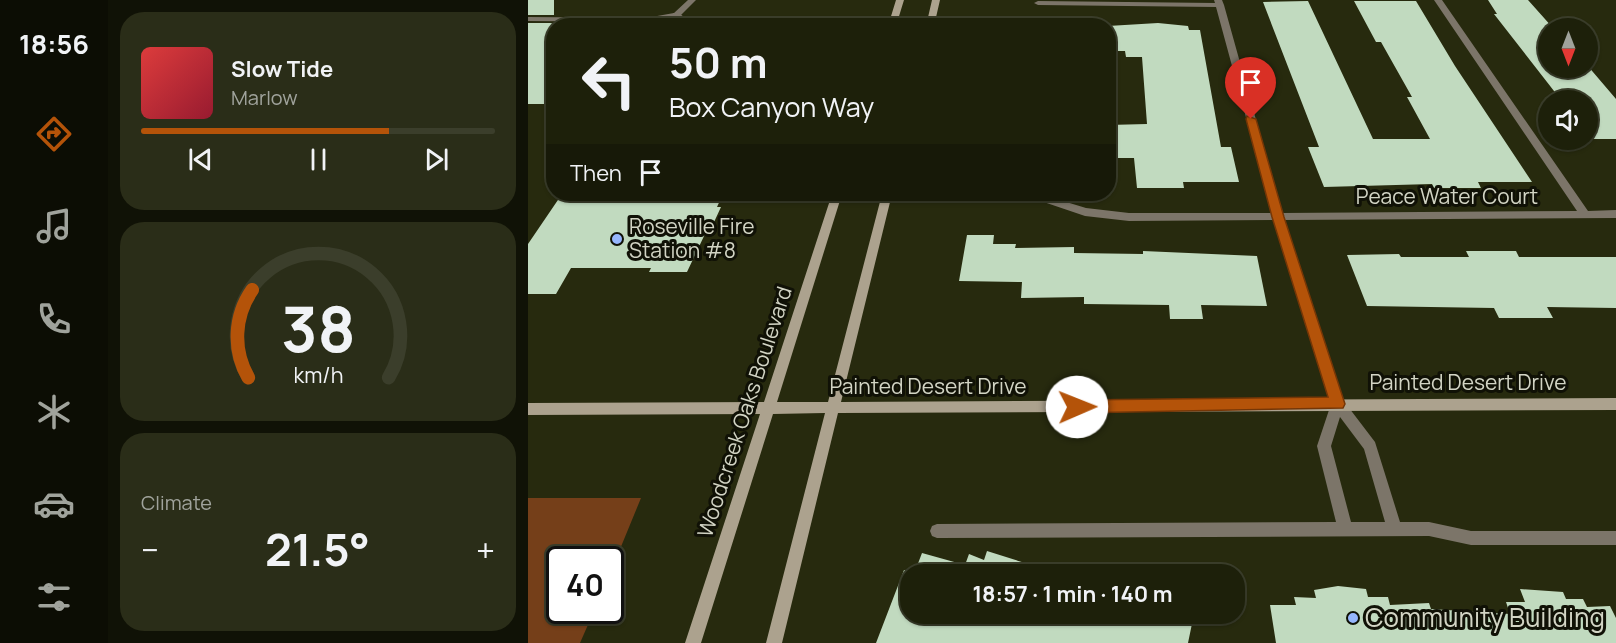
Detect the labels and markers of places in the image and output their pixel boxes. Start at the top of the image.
pin [1225,57,1276,119]
place label: Roseville Fire Station #8 [629,212,754,264]
marker: Roseville Fire Station #8 [610,232,624,246]
place label: Community Building [1365,599,1605,635]
marker: Community Building [1346,611,1360,625]

